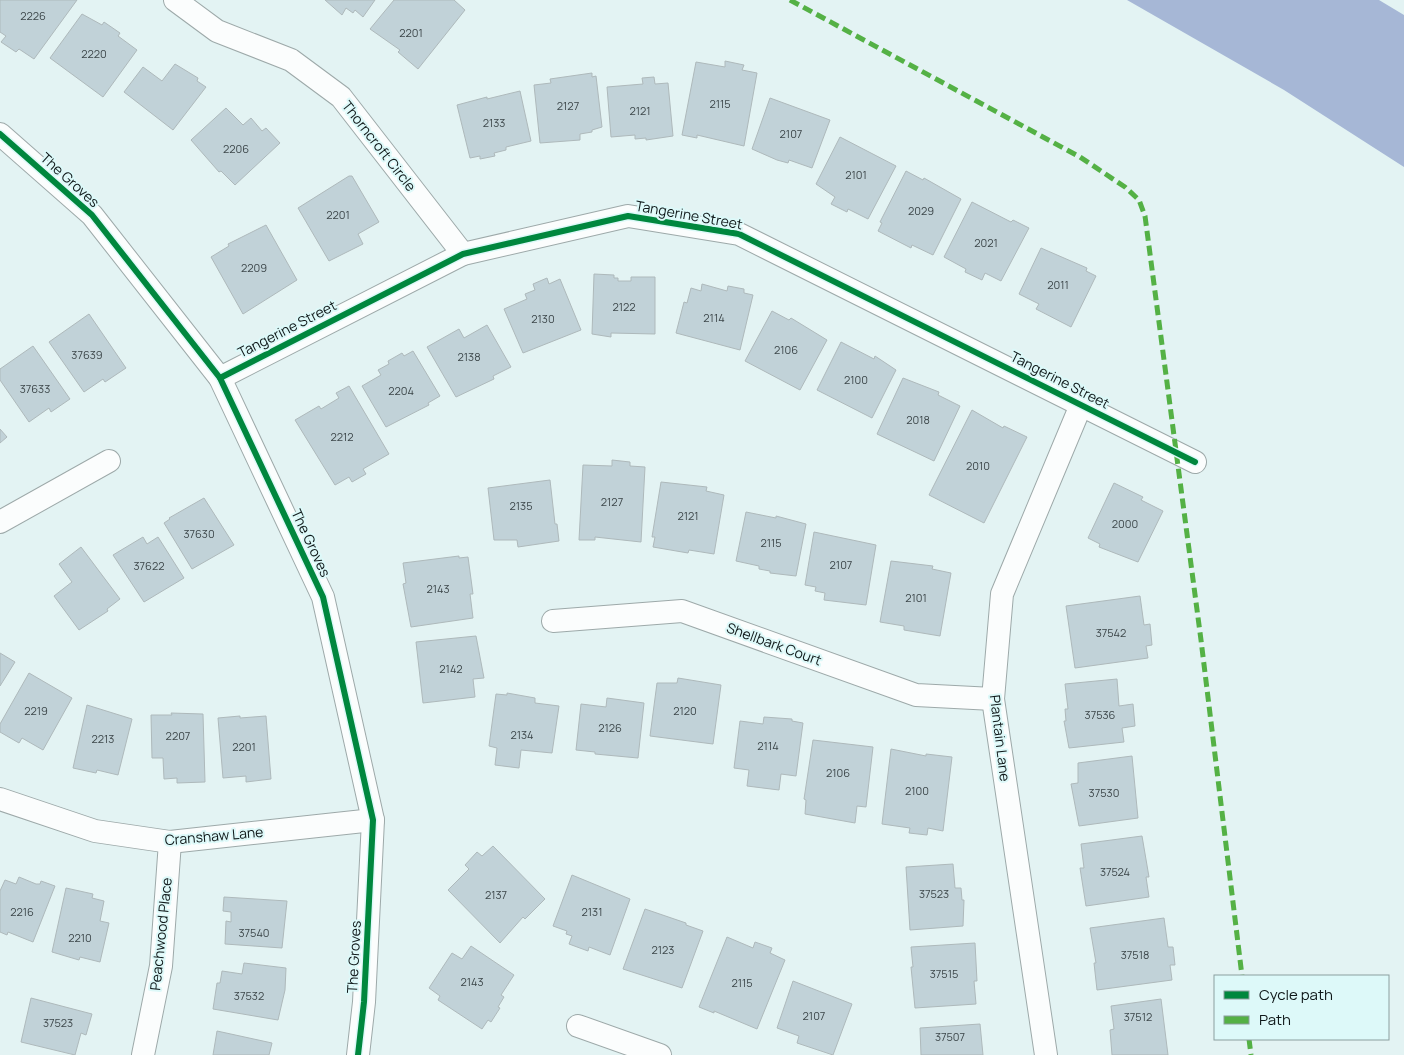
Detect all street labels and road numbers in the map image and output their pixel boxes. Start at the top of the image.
street label: Thorncroft Circle [338,97,421,195]
street label: The Groves [37,148,104,211]
street label: Tangerine Street [634,196,745,233]
street label: Tangerine Street [234,295,340,362]
street label: Tangerine Street [1008,346,1113,413]
street label: The Groves [287,506,335,580]
street label: Shellbark Court [724,618,825,670]
street label: Plantain Lane [986,694,1015,782]
street label: Cranshaw Lane [164,822,264,849]
street label: Peachwood Place [145,876,176,991]
street label: The Groves [342,920,365,994]

